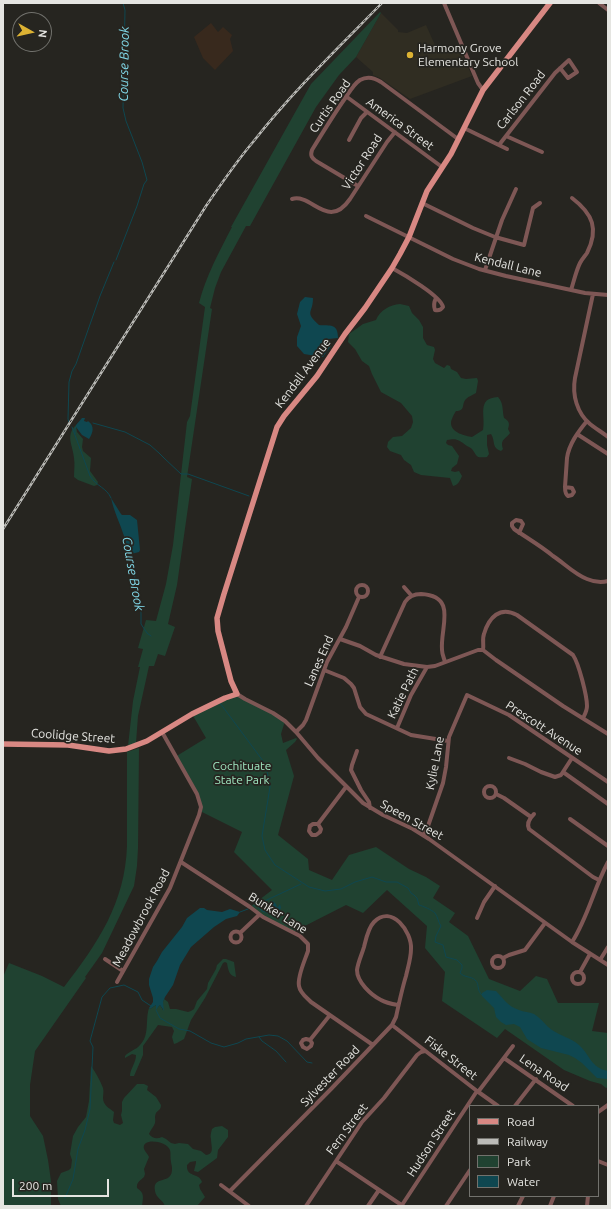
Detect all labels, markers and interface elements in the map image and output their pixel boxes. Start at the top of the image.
north arrow [12,12,52,52]
water label: Course Brook [116,26,132,102]
text: N [36,29,49,38]
place label: Harmony Grove Elementary School [418,41,518,69]
marker: Harmony Grove Elementary School [405,50,415,60]
street label: Carlson Road [494,68,548,132]
street label: Curtis Road [306,77,354,135]
street label: America Street [363,95,437,153]
street label: Victor Road [339,132,385,192]
street label: Kendall Lane [473,250,543,280]
street label: Kendall Avenue [272,335,334,411]
water label: Course Brook [119,535,147,613]
street label: Lanes End [301,633,337,689]
street label: Katie Path [384,665,422,721]
street label: Prescott Avenue [503,698,585,758]
street label: Coolidge Street [30,726,116,746]
street label: Kylie Lane [423,735,447,791]
park label: Cochituate State Park [213,759,271,787]
street label: Speen Street [378,797,446,843]
street label: Meadowbrook Road [109,867,173,969]
street label: Bunker Lane [246,889,310,937]
street label: Fiske Street [422,1033,480,1083]
street label: Sylvester Road [297,1043,363,1109]
street label: Lena Road [517,1051,571,1095]
street label: Fern Street [323,1100,371,1158]
legend [469,1105,599,1197]
street label: Hudson Street [404,1107,458,1179]
text: Road [507,1115,535,1128]
text: Railway [507,1135,548,1148]
text: Park [507,1155,531,1168]
scale bar [14,1171,111,1197]
text: Water [507,1175,540,1188]
text: 200 m [19,1179,52,1192]

